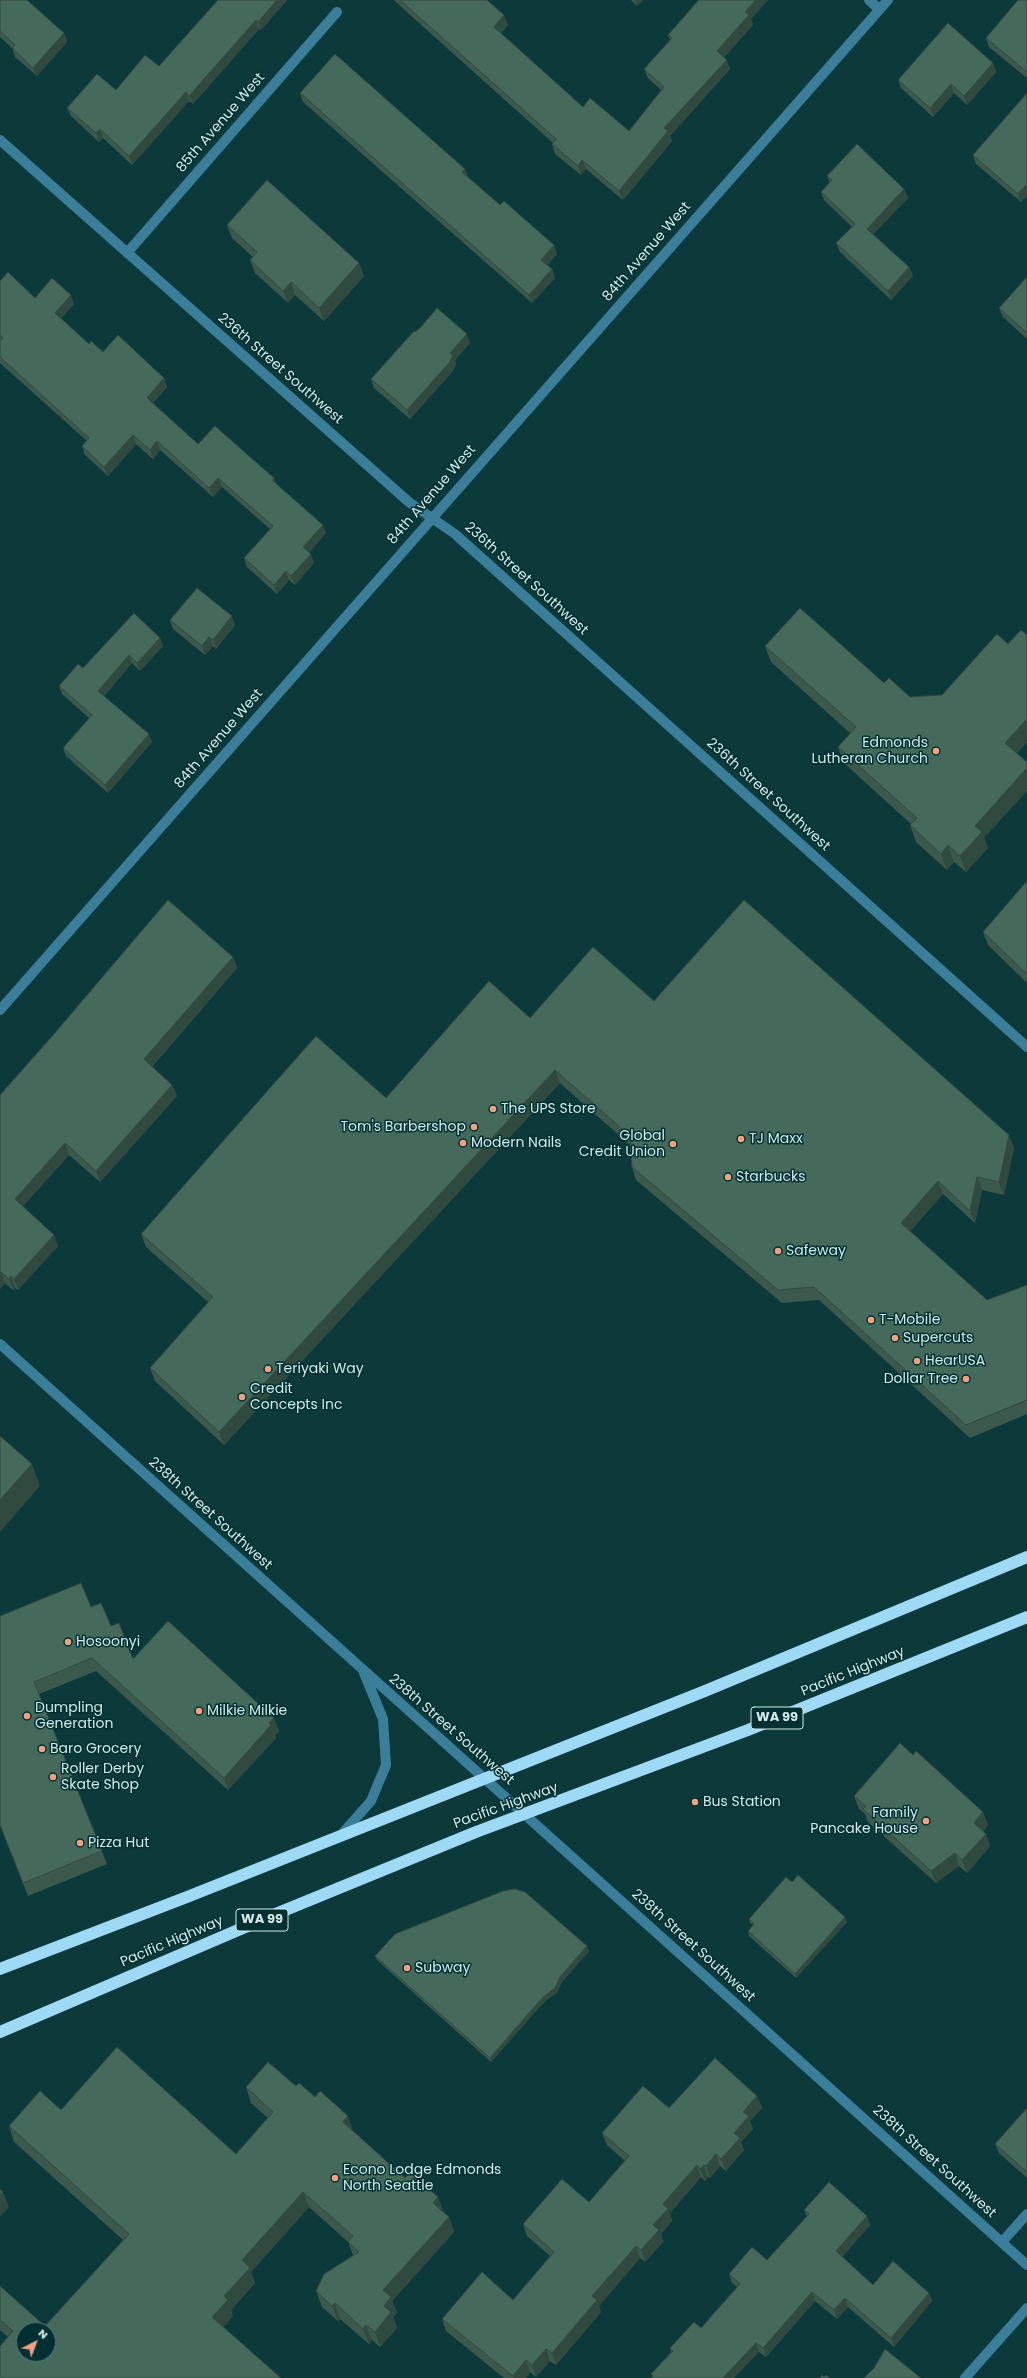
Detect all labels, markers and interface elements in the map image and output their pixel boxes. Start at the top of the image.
street label: 85th Avenue West [173,70,269,176]
street label: 84th Avenue West [599,199,695,305]
street label: 236th Street Southwest [214,310,346,428]
street label: 84th Avenue West [384,442,480,548]
street label: 236th Street Southwest [461,519,591,639]
street label: 84th Avenue West [171,686,267,792]
street label: 236th Street Southwest [703,735,833,855]
place label: Edmonds Lutheran Church [811,735,928,768]
marker: Edmonds Lutheran Church [931,746,941,756]
place label: The UPS Store [501,1101,596,1117]
marker: The UPS Store [488,1104,498,1114]
place label: Tom's Barbershop [340,1119,466,1135]
marker: Tom's Barbershop [469,1122,479,1132]
place label: Global Credit Union [579,1128,665,1160]
place label: TJ Maxx [749,1131,803,1147]
marker: TJ Maxx [736,1134,746,1144]
place label: Modern Nails [471,1135,562,1151]
marker: Modern Nails [458,1138,468,1148]
marker: Global Credit Union [668,1139,678,1149]
place label: Starbucks [736,1169,805,1185]
marker: Starbucks [723,1172,733,1182]
place label: Safeway [786,1243,846,1259]
marker: Safeway [773,1246,783,1256]
place label: T-Mobile [879,1312,940,1328]
marker: T-Mobile [866,1315,876,1325]
place label: Supercuts [903,1330,973,1346]
marker: Supercuts [890,1333,900,1343]
place label: HearUSA [925,1353,985,1369]
marker: HearUSA [912,1356,922,1366]
place label: Teriyaki Way [276,1361,364,1377]
marker: Teriyaki Way [263,1364,273,1374]
place label: Dollar Tree [884,1371,958,1387]
marker: Dollar Tree [961,1374,971,1384]
place label: Credit Concepts Inc [250,1381,342,1414]
marker: Credit Concepts Inc [237,1392,247,1402]
street label: 238th Street Southwest [145,1454,275,1574]
place label: Hosoonyi [76,1634,140,1650]
marker: Hosoonyi [63,1637,73,1647]
street label: Pacific Highway [799,1644,907,1700]
street label: 238th Street Southwest [385,1671,517,1789]
place label: Dumpling Generation [35,1700,113,1732]
place label: Milkie Milkie [207,1703,287,1719]
marker: Milkie Milkie [194,1706,204,1716]
road number: WA 99 [751,1707,803,1729]
marker: Dumpling Generation [22,1711,32,1721]
place label: Baro Grocery [50,1741,141,1757]
marker: Baro Grocery [37,1744,47,1754]
place label: Roller Derby Skate Shop [61,1761,144,1794]
marker: Roller Derby Skate Shop [48,1772,58,1782]
street label: Pacific Highway [451,1779,561,1833]
place label: Bus Station [703,1794,781,1810]
marker: Bus Station [690,1797,700,1807]
place label: Family Pancake House [810,1805,918,1838]
marker: Family Pancake House [921,1816,931,1826]
place label: Pizza Hut [88,1835,149,1851]
marker: Pizza Hut [75,1838,85,1848]
street label: 238th Street Southwest [628,1886,758,2006]
road number: WA 99 [236,1909,288,1931]
street label: Pacific Highway [118,1913,226,1971]
place label: Subway [415,1960,470,1976]
marker: Subway [402,1963,412,1973]
street label: 238th Street Southwest [869,2102,999,2222]
place label: Econo Lodge Edmonds North Seattle [343,2162,501,2194]
marker: Econo Lodge Edmonds North Seattle [330,2173,340,2183]
north arrow [16,2322,56,2362]
text: N [35,2325,52,2343]

